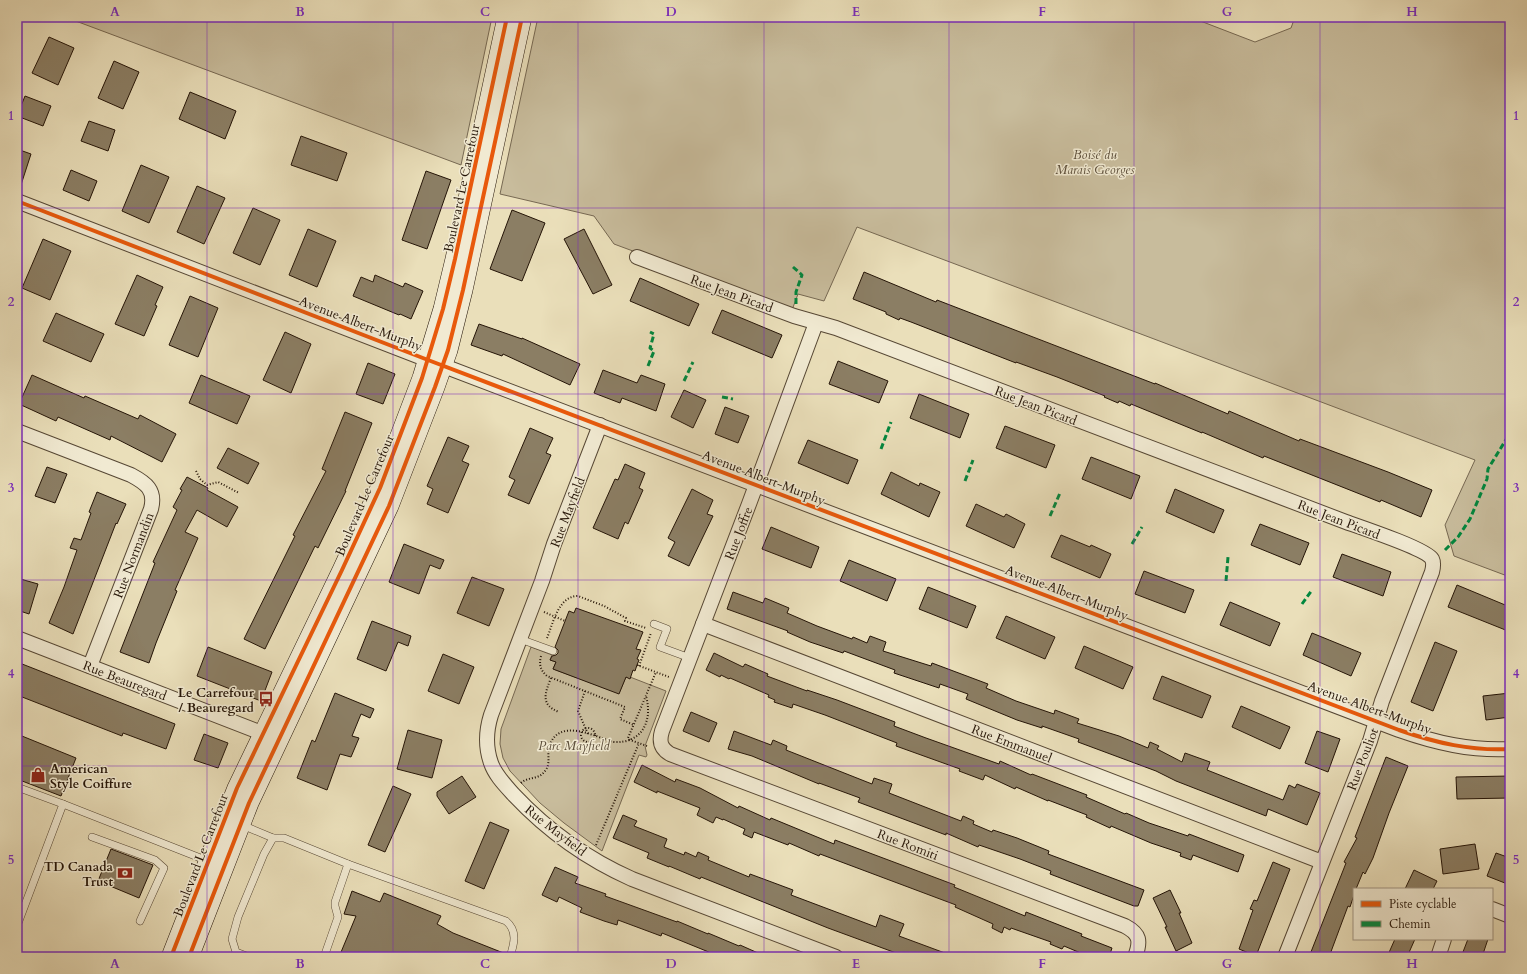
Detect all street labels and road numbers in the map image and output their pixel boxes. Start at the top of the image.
street label: Boulevard Le Carrefour [440,122,484,254]
street label: Rue Jean Picard [688,271,776,317]
street label: Avenue Albert-Murphy [296,292,425,356]
street label: Rue Jean Picard [992,382,1079,430]
street label: Boulevard Le Carrefour [331,432,399,559]
street label: Avenue Albert-Murphy [699,446,828,510]
street label: Rue Mayfield [546,475,590,550]
street label: Rue Jean Picard [1295,496,1382,544]
street label: Rue Joffre [721,504,757,562]
street label: Rue Normandin [109,509,159,601]
street label: Avenue Albert-Murphy [1002,561,1131,625]
street label: Rue Beauregard [80,657,169,705]
street label: Avenue Albert-Murphy [1305,677,1434,739]
street label: Rue Emmanuel [969,720,1055,768]
street label: Rue Pouliot [1343,726,1383,793]
street label: Boulevard Le Carrefour [169,791,233,920]
street label: Rue Mayfield [521,801,590,861]
street label: Rue Romiti [875,825,941,865]

